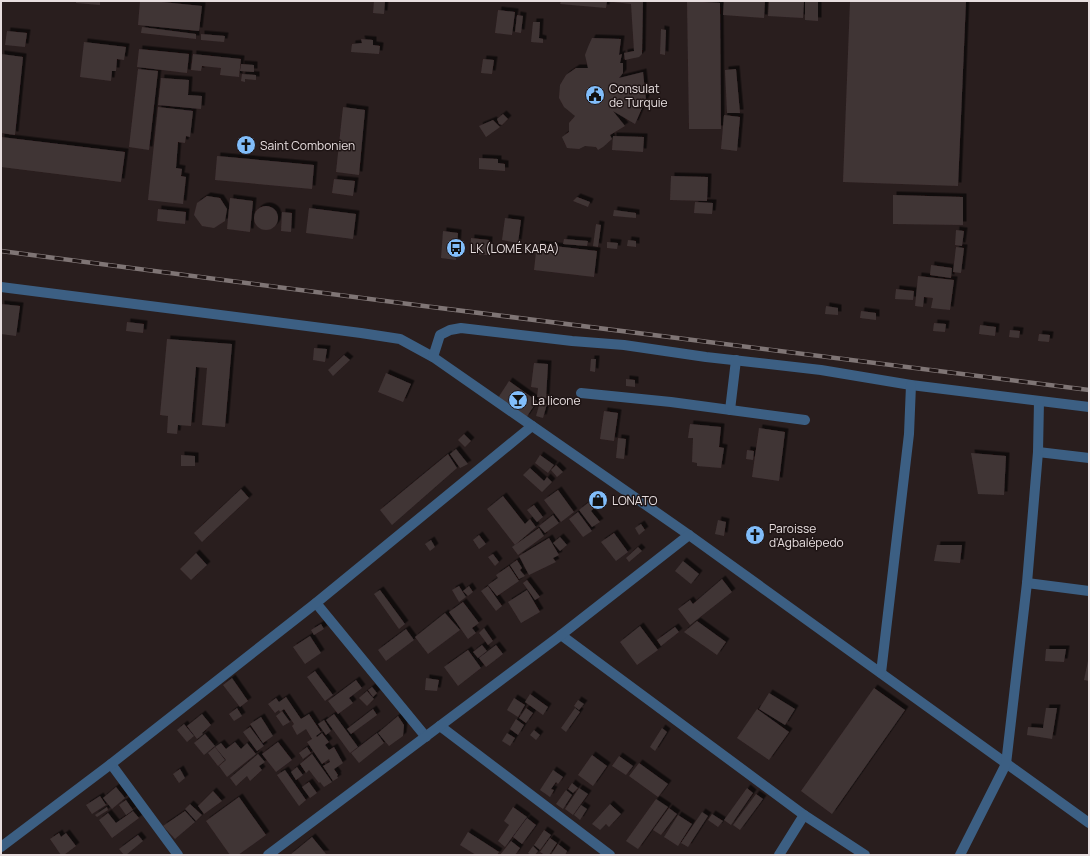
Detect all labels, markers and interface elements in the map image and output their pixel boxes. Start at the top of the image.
place label: Consulat de Turquie [609,80,668,111]
public building icon: Consulat de Turquie [584,84,606,106]
church icon: Saint Combonien [235,134,257,156]
place label: Saint Combonien [260,137,355,154]
bus stop icon: LK (LOMÉ KARA) [445,237,467,259]
place label: LK (LOMÉ KARA) [470,240,559,257]
bar icon: La licone [507,389,529,411]
place label: La licone [532,392,580,409]
shop icon: LONATO [587,489,609,511]
place label: LONATO [612,492,658,509]
place label: Paroisse d'Agbalépedo [769,520,844,551]
church icon: Paroisse d'Agbalépedo [744,524,766,546]

